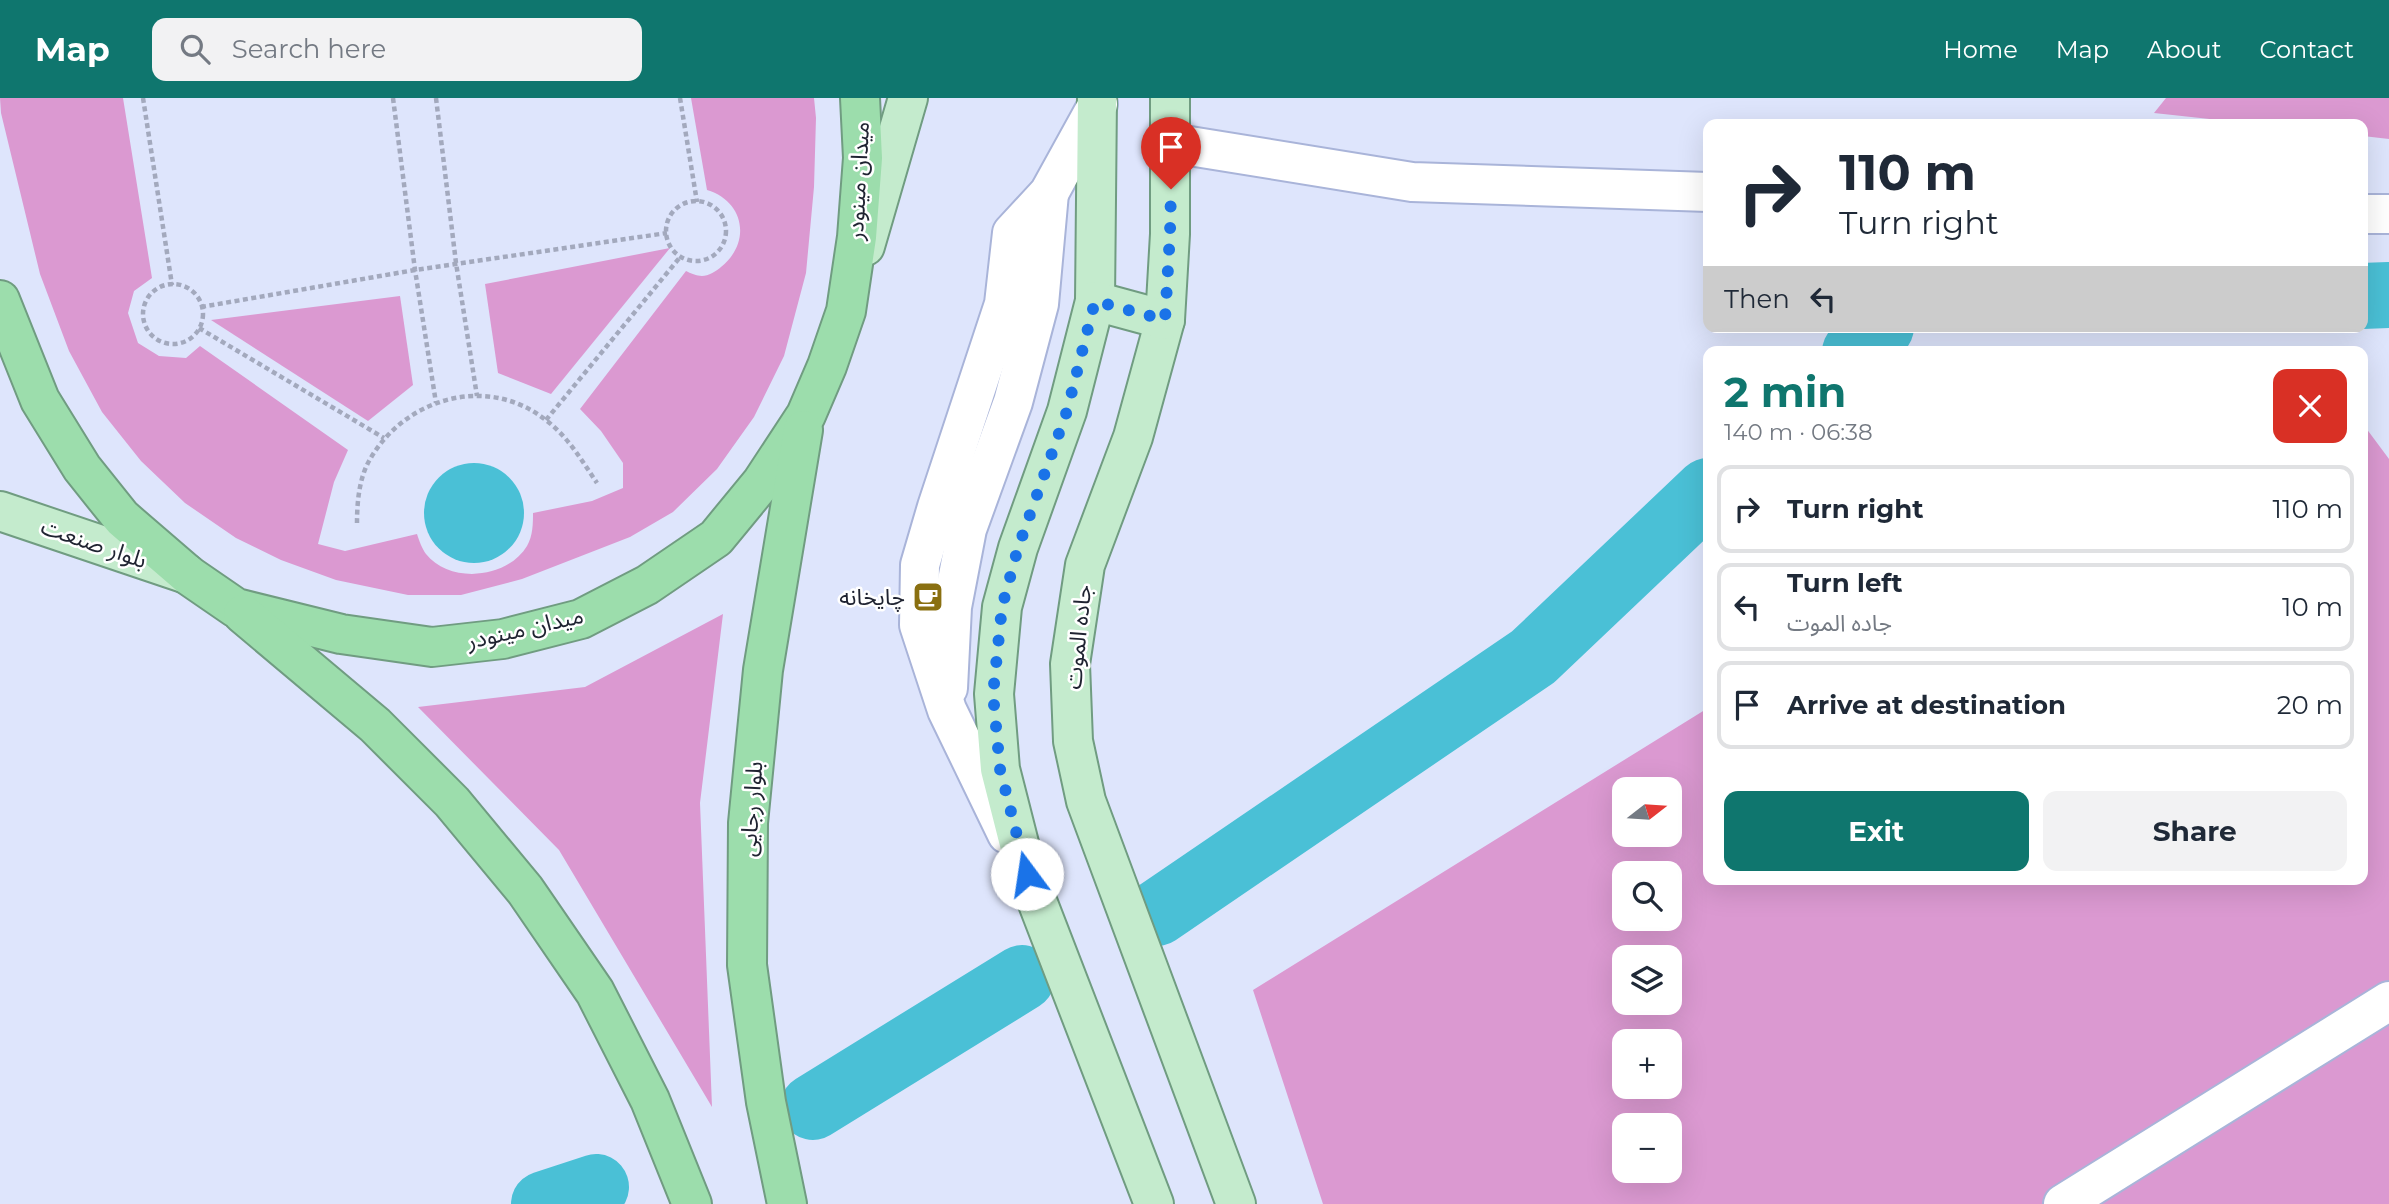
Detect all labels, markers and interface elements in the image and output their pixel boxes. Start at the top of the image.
search box [152,18,642,81]
text: Map [35,29,110,69]
icon: search [176,30,214,68]
text: Search here [232,33,386,65]
text: Home [1943,35,2018,64]
text: Map [2056,35,2109,64]
text: About [2147,35,2221,64]
text: Contact [2259,35,2354,64]
pin [1141,117,1201,189]
street label: میدان مینودر [841,121,875,242]
icon: arrive [1152,128,1190,166]
text: 110 m [1839,143,1976,202]
icon: right [1724,147,1815,238]
text: Turn right [1839,203,1999,242]
icon: left [1804,280,1842,318]
text: Then [1724,283,1790,315]
text: 2 min [1724,366,1846,418]
button: close [2273,369,2347,443]
text: 140 m · 06:38 [1724,418,1873,446]
icon: right [1728,490,1766,528]
text: Turn right [1787,493,1923,525]
text: 110 m [2273,493,2343,525]
street label: بلوار صنعت [38,512,150,574]
text: Turn left [1787,567,1903,599]
cafe icon: چایخانه [911,580,945,614]
place label: چایخانه [839,583,905,612]
street label: جاده الموت [1059,583,1097,691]
icon: left [1728,588,1766,626]
text: 10 m [2282,591,2343,623]
street label: میدان مینودر [463,601,586,655]
text: جاده الموت [1787,609,1892,637]
icon: arrive [1728,686,1766,724]
text: Arrive at destination [1787,689,2066,721]
text: 20 m [2277,689,2343,721]
street label: بلوار رجایی [734,760,768,858]
north arrow [1612,777,1682,847]
map controls [1612,777,1682,1183]
button: Exit [1724,791,2029,871]
button: Share [2043,791,2347,871]
position arrow [990,837,1064,911]
button: search [1612,861,1682,931]
button: layers [1612,945,1682,1015]
button: + [1612,1029,1682,1099]
button: − [1612,1113,1682,1183]

